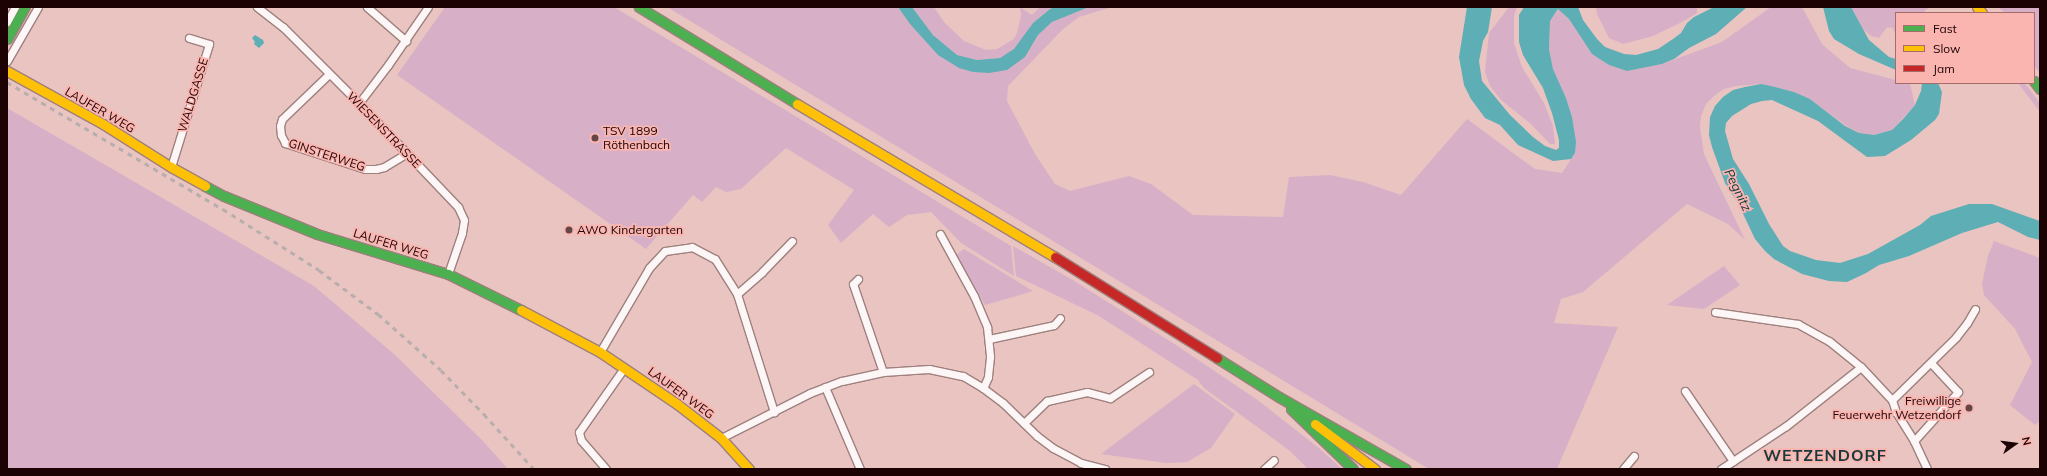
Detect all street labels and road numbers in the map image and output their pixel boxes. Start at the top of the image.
street label: WALDGASSE [175,56,211,134]
street label: LAUFER WEG [63,84,137,136]
street label: WIESENSTRASSE [344,89,424,171]
street label: GINSTERWEG [287,136,367,174]
street label: LAUFER WEG [352,226,430,262]
street label: LAUFER WEG [645,364,717,422]

